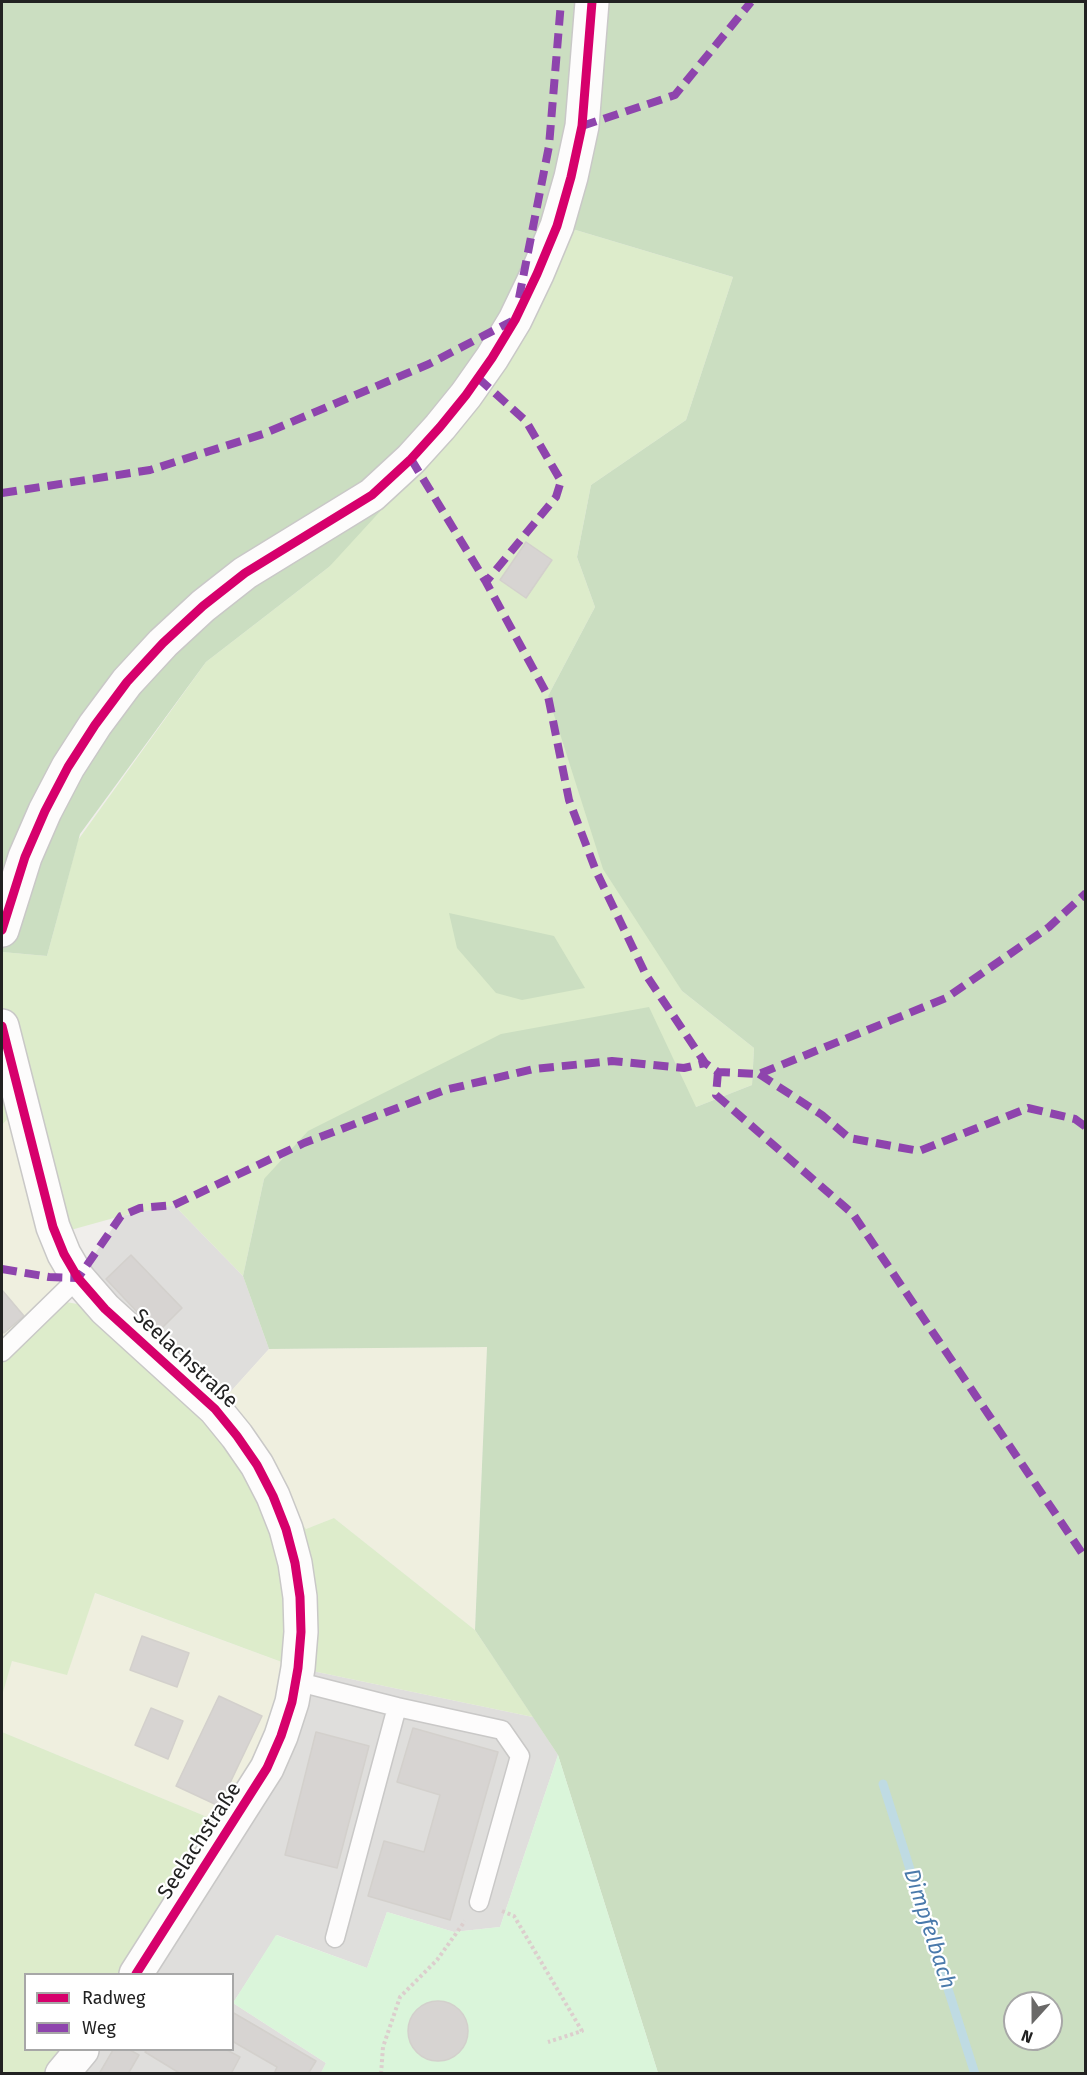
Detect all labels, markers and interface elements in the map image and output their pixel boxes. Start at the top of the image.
street label: Seelachstraße [127,1304,243,1414]
street label: Seelachstraße [153,1778,247,1904]
water label: Dimpfelbach [897,1866,961,1992]
legend [24,1973,234,2051]
text: Radweg [82,1987,145,2009]
north arrow [1003,1991,1063,2051]
text: Weg [82,2017,116,2039]
text: N [1019,2026,1035,2047]

